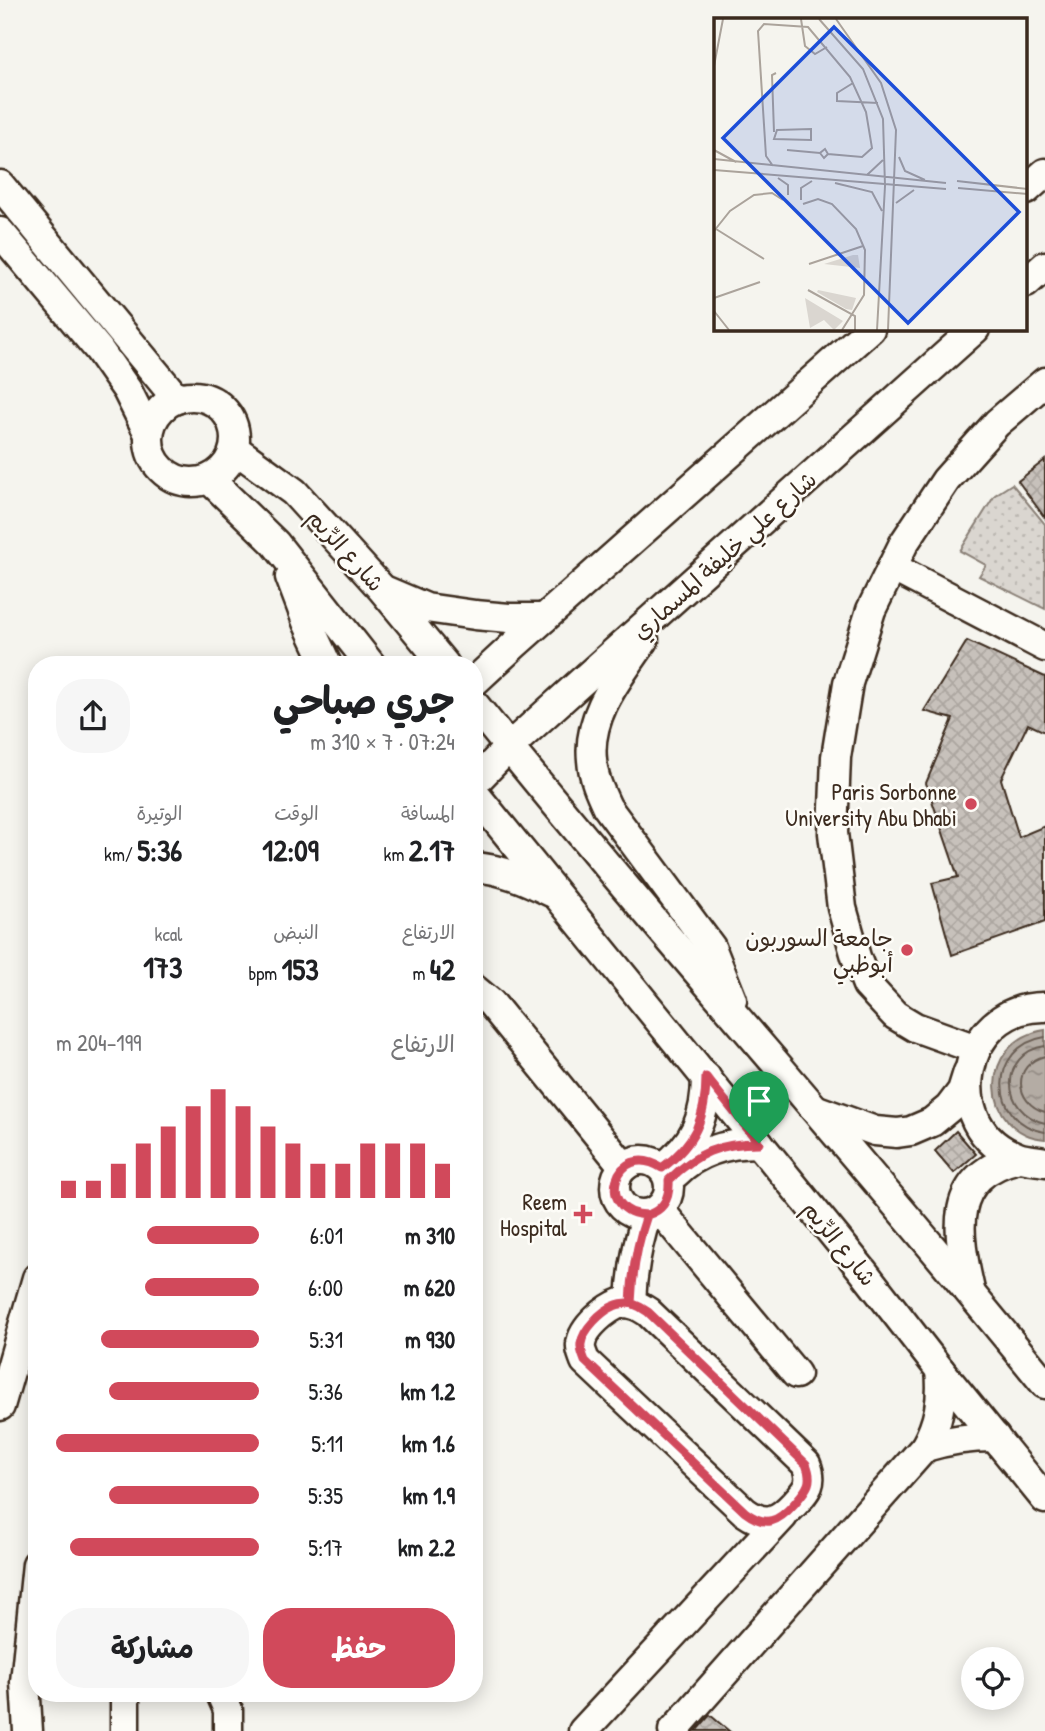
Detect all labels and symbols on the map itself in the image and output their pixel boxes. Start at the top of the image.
inset map [714,18,1028,331]
street label: شارع علي خليفة المسماري [625,464,827,651]
street label: شارع الرِّيم [298,502,391,600]
place label: Paris Sorbonne University Abu Dhabi [785,776,957,833]
marker: Paris Sorbonne University Abu Dhabi [963,796,979,812]
place label: جامعة السوربون أبوظبي [745,922,893,985]
marker: جامعة السوربون أبوظبي [899,942,915,958]
pin [729,1071,789,1143]
place label: Reem Hospital [500,1186,568,1243]
street label: شارع الرِّيم [794,1194,884,1294]
marker: Reem Hospital [573,1204,593,1224]

